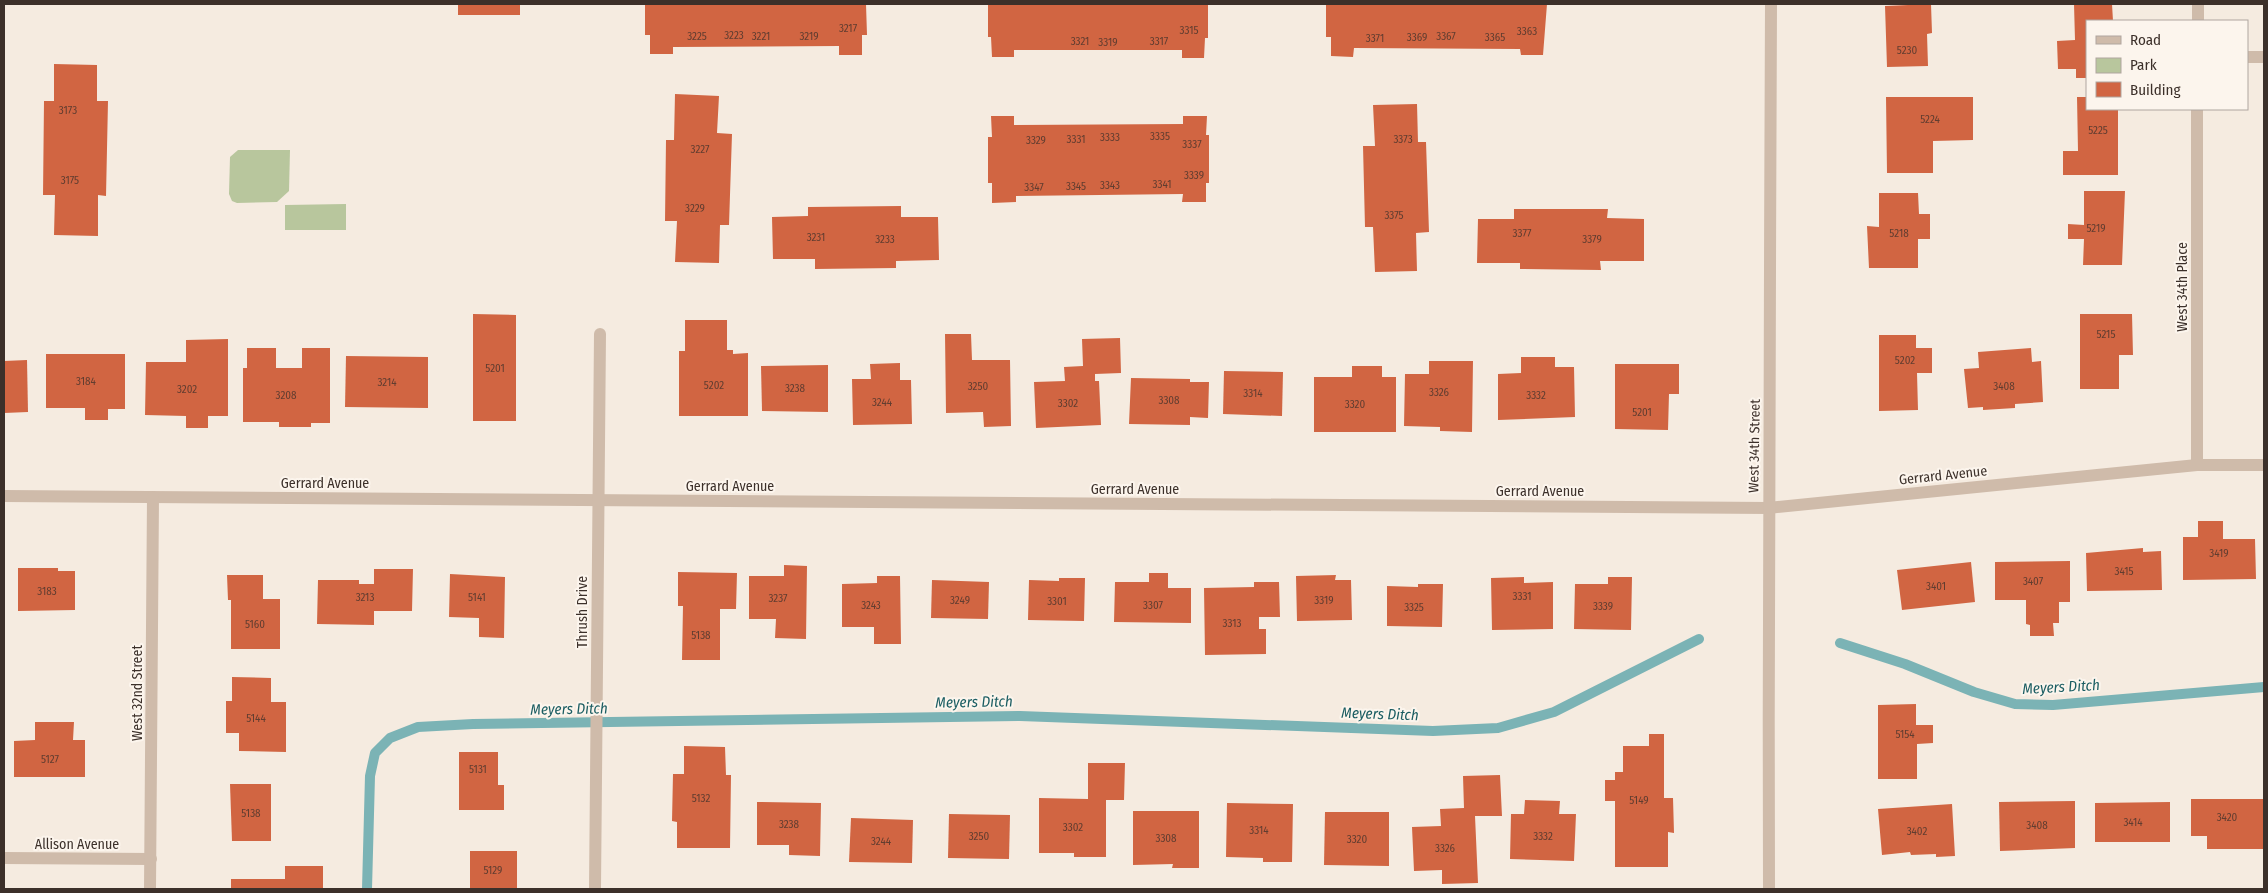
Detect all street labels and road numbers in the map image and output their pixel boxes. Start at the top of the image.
street label: West 34th Place [2174,242,2191,332]
street label: West 34th Street [1745,399,1764,493]
street label: Gerrard Avenue [1898,462,1988,489]
street label: Gerrard Avenue [281,475,369,492]
street label: Gerrard Avenue [686,478,774,495]
street label: Gerrard Avenue [1091,481,1179,498]
street label: Gerrard Avenue [1496,483,1584,500]
street label: Thrush Drive [574,576,591,648]
street label: West 32nd Street [129,645,146,741]
street label: Allison Avenue [35,836,119,853]

